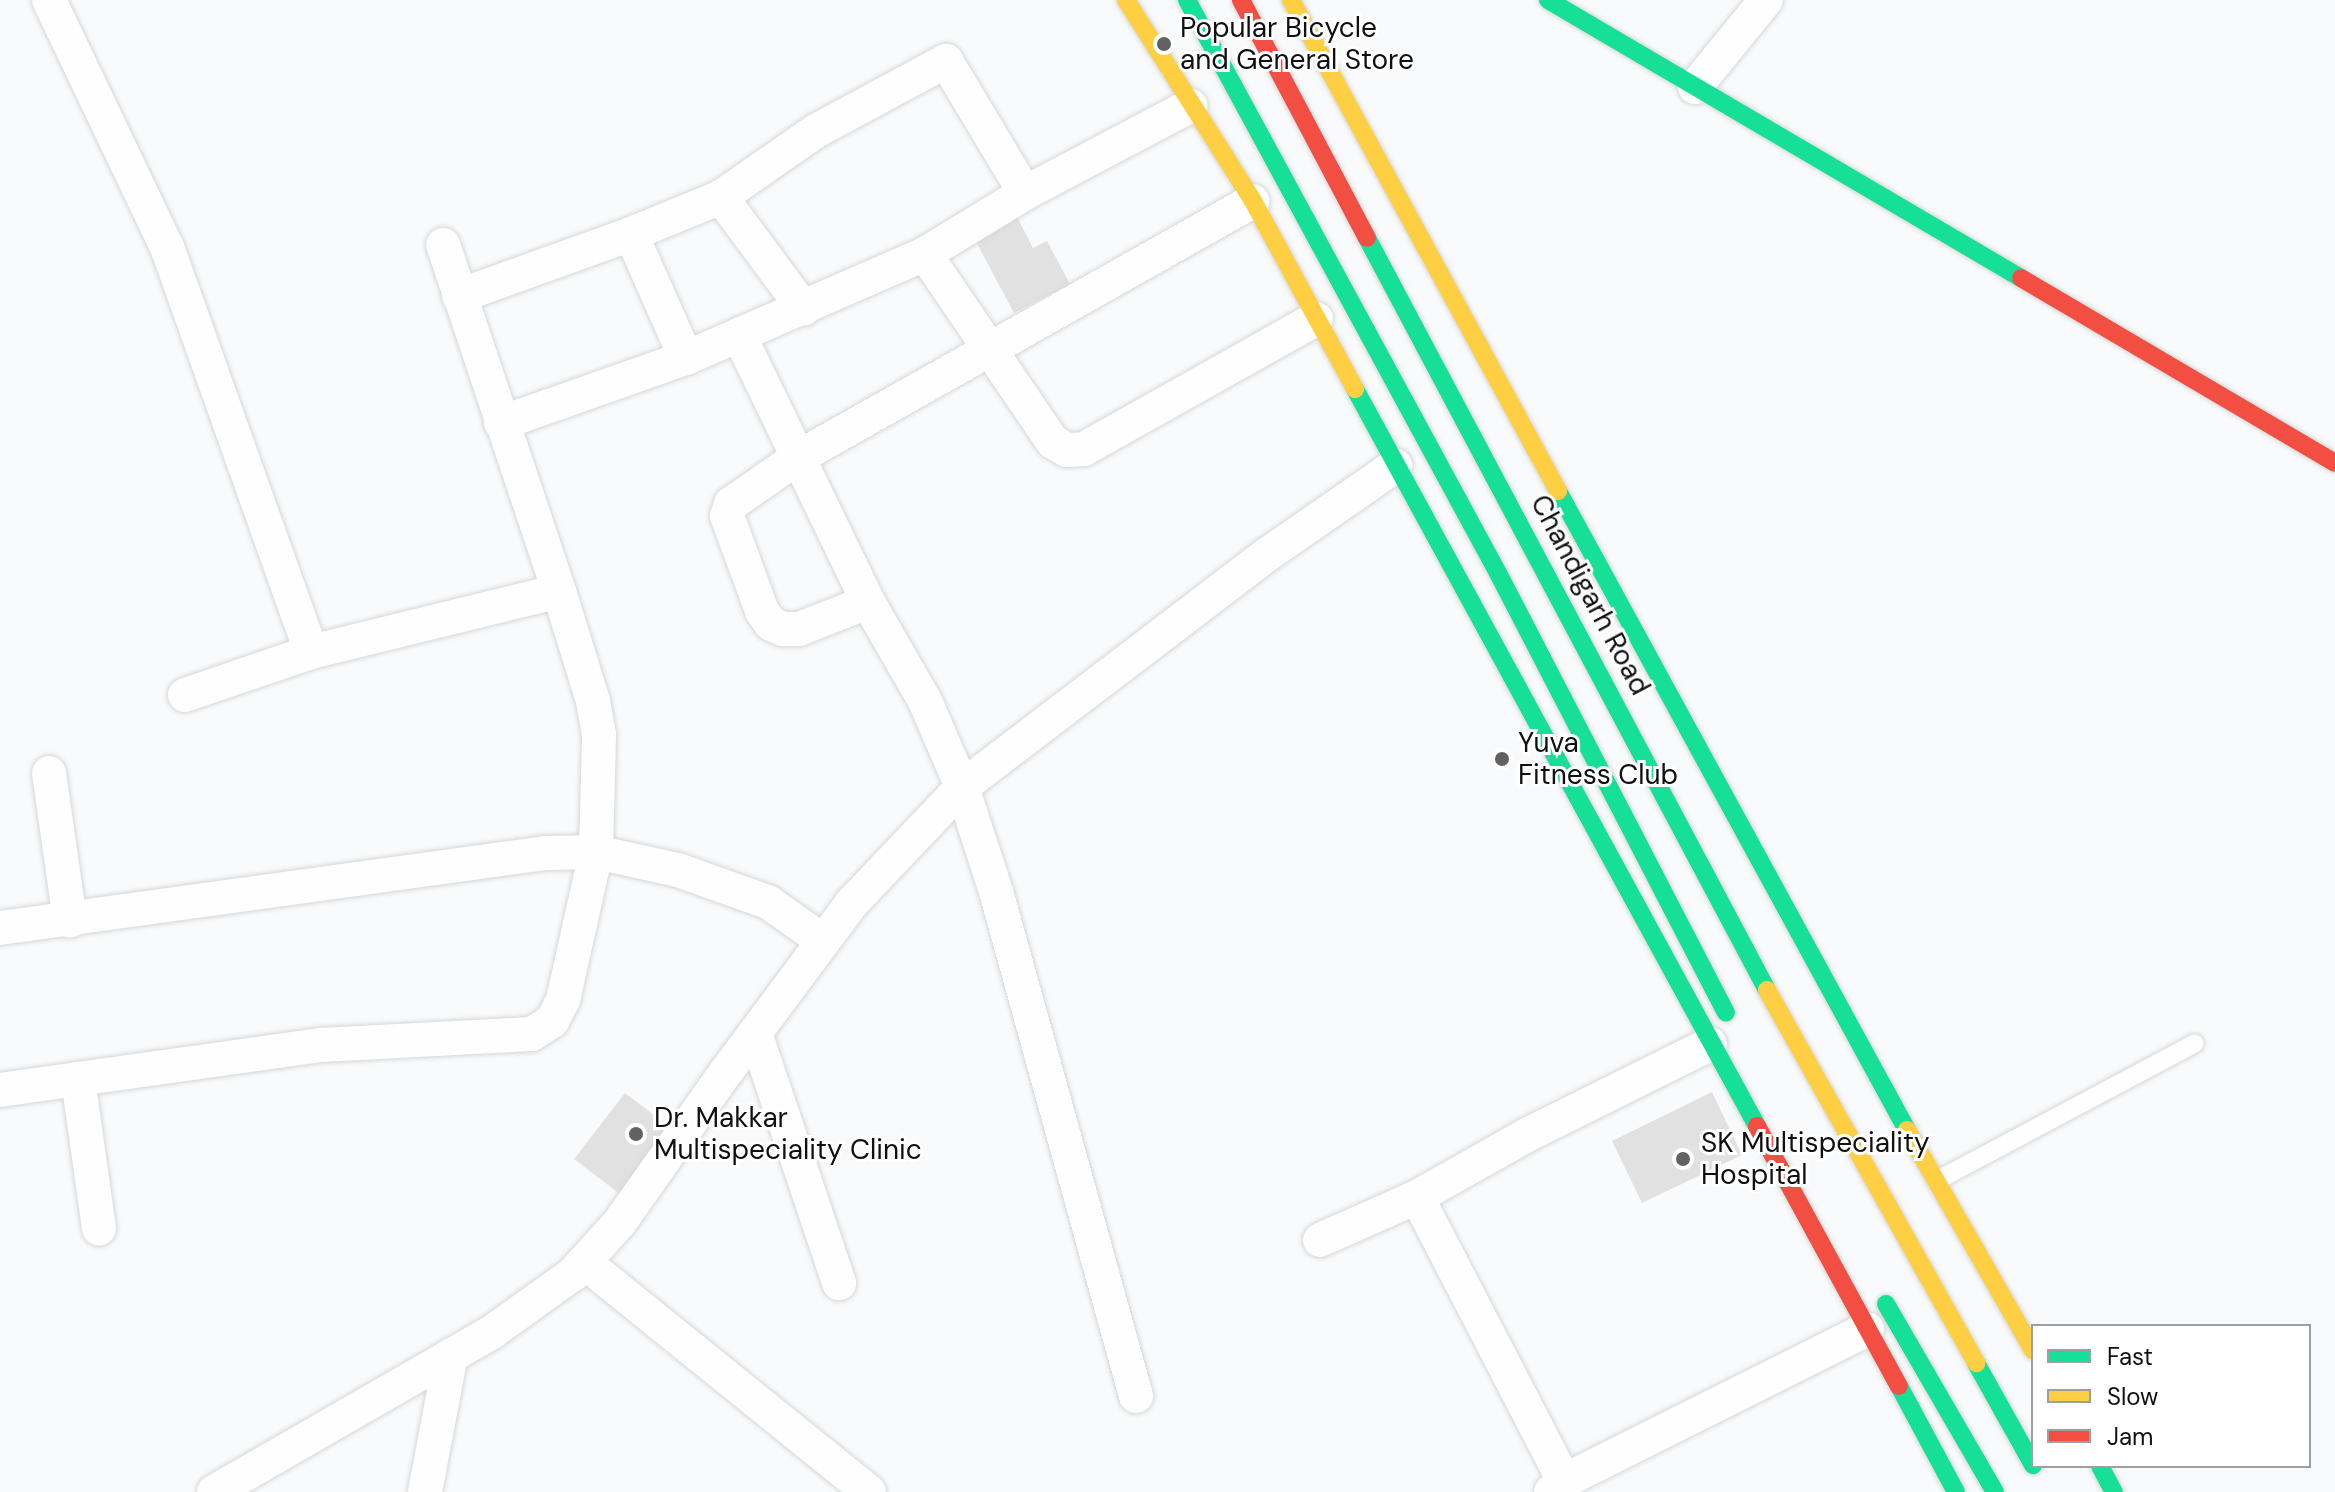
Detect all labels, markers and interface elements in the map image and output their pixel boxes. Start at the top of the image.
place label: Popular Bicycle and General Store [1180,11,1414,77]
marker: Popular Bicycle and General Store [1155,35,1173,53]
street label: Chandigarh Road [1523,489,1657,701]
place label: Yuva Fitness Club [1518,726,1678,792]
marker: Yuva Fitness Club [1493,750,1511,768]
place label: Dr. Makkar Multispeciality Clinic [654,1101,922,1167]
marker: Dr. Makkar Multispeciality Clinic [625,1123,647,1145]
place label: SK Multispeciality Hospital [1701,1126,1930,1192]
marker: SK Multispeciality Hospital [1672,1148,1694,1170]
legend [2031,1324,2311,1468]
text: Fast [2107,1341,2153,1372]
text: Slow [2107,1381,2158,1412]
text: Jam [2107,1421,2153,1452]

